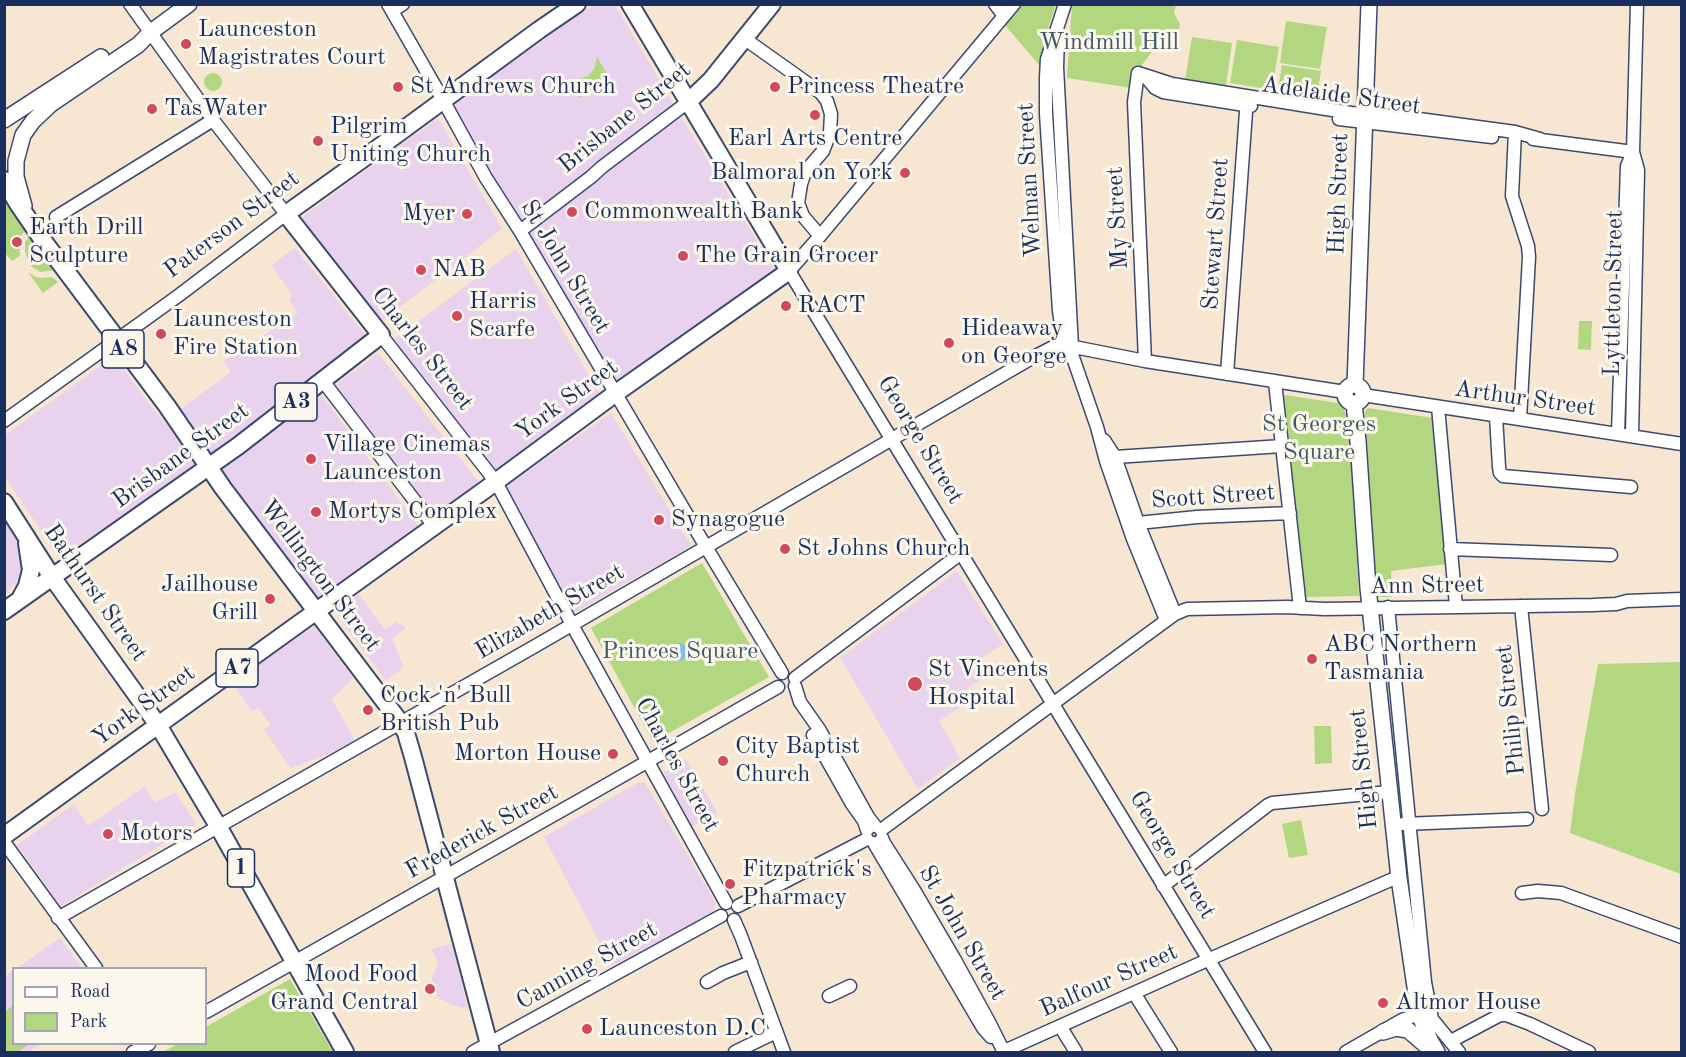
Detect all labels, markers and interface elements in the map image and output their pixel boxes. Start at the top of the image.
place label: Launceston Magistrates Court [198,16,386,72]
park label: Windmill Hill [1039,29,1179,57]
marker: Launceston Magistrates Court [179,37,193,51]
street label: Brisbane Street [553,56,697,180]
street label: Adelaide Street [1259,71,1423,121]
place label: St Andrews Church [410,73,616,101]
place label: Princess Theatre [787,73,964,101]
marker: St Andrews Church [391,80,405,94]
marker: Princess Theatre [768,80,782,94]
place label: TasWater [164,95,267,123]
marker: TasWater [145,102,159,116]
street label: Welman Street [1012,102,1048,258]
marker: Earl Arts Centre [808,108,822,122]
place label: Pilgrim Uniting Church [330,113,491,169]
place label: Earl Arts Centre [728,125,902,153]
street label: High Street [1322,133,1356,255]
marker: Pilgrim Uniting Church [311,134,325,148]
street label: Stewart Street [1196,157,1236,311]
place label: Balmoral on York [711,159,893,187]
street label: Paterson Street [159,165,305,285]
marker: Balmoral on York [898,166,912,180]
street label: My Street [1101,166,1135,270]
street label: St John Street [514,195,616,339]
place label: Commonwealth Bank [584,198,804,226]
place label: Myer [402,200,455,228]
marker: Commonwealth Bank [565,205,579,219]
marker: Myer [460,207,474,221]
street label: Lyttleton Street [1598,209,1630,377]
place label: Earth Drill Sculpture [29,214,143,270]
marker: Earth Drill Sculpture [10,235,24,249]
place label: The Grain Grocer [695,242,878,270]
marker: The Grain Grocer [676,249,690,263]
place label: NAB [433,256,486,284]
marker: NAB [414,263,428,277]
street label: Charles Street [365,281,479,417]
place label: Harris Scarfe [469,288,536,344]
place label: RACT [798,292,866,320]
marker: RACT [779,299,793,313]
place label: Launceston Fire Station [173,306,298,362]
marker: Harris Scarfe [450,309,464,323]
place label: Hideaway on George [961,315,1067,371]
marker: Launceston Fire Station [154,327,168,341]
road number: A8 [102,330,144,368]
marker: Hideaway on George [942,336,956,350]
street label: York Street [510,353,624,447]
street label: George Street [870,371,970,509]
street label: Arthur Street [1452,375,1598,423]
road number: A3 [275,383,317,421]
street label: Brisbane Street [107,397,255,515]
park label: St Georges Square [1262,411,1376,467]
place label: Village Cinemas Launceston [323,431,490,487]
marker: Village Cinemas Launceston [304,452,318,466]
street label: Scott Street [1150,478,1276,516]
street label: Wellington Street [253,494,387,658]
place label: Mortys Complex [328,498,498,526]
marker: Mortys Complex [309,505,323,519]
place label: Synagogue [671,506,785,534]
marker: Synagogue [652,513,666,527]
street label: Bathurst Street [37,519,153,667]
place label: St Johns Church [797,535,970,563]
marker: St Johns Church [778,542,792,556]
street label: Elizabeth Street [470,558,630,666]
place label: Jailhouse Grill [161,571,258,627]
street label: Ann Street [1369,571,1485,601]
marker: Jailhouse Grill [263,592,277,606]
place label: ABC Northern Tasmania [1324,631,1477,687]
park label: Princes Square [602,638,758,666]
street label: Philip Street [1490,643,1532,777]
road number: A7 [216,649,258,687]
marker: ABC Northern Tasmania [1305,652,1319,666]
place label: St Vincents Hospital [928,656,1048,712]
street label: York Street [87,659,201,753]
marker: St Vincents Hospital [906,675,924,693]
place label: Cock 'n' Bull British Pub [380,682,511,738]
street label: Charles Street [628,693,726,837]
marker: Cock 'n' Bull British Pub [361,703,375,717]
street label: High Street [1343,707,1385,831]
place label: City Baptist Church [735,733,860,789]
place label: Morton House [454,740,601,768]
marker: Morton House [606,747,620,761]
marker: City Baptist Church [716,754,730,768]
street label: Frederick Street [401,778,563,886]
street label: George Street [1122,786,1222,924]
place label: Motors [120,820,193,848]
marker: Motors [101,827,115,841]
road number: 1 [228,849,254,887]
place label: Fitzpatrick's Pharmacy [742,856,872,912]
street label: St John Street [912,860,1012,1006]
marker: Fitzpatrick's Pharmacy [723,877,737,891]
street label: Canning Street [512,915,662,1017]
street label: Balfour Street [1036,938,1182,1024]
place label: Mood Food Grand Central [270,961,418,1017]
legend [12,967,207,1045]
marker: Mood Food Grand Central [423,982,437,996]
text: Road [70,983,110,1001]
place label: Altmor House [1395,989,1541,1017]
marker: Altmor House [1376,996,1390,1010]
text: Park [70,1013,107,1031]
place label: Launceston D.C [599,1015,766,1043]
marker: Launceston D.C [580,1022,594,1036]

